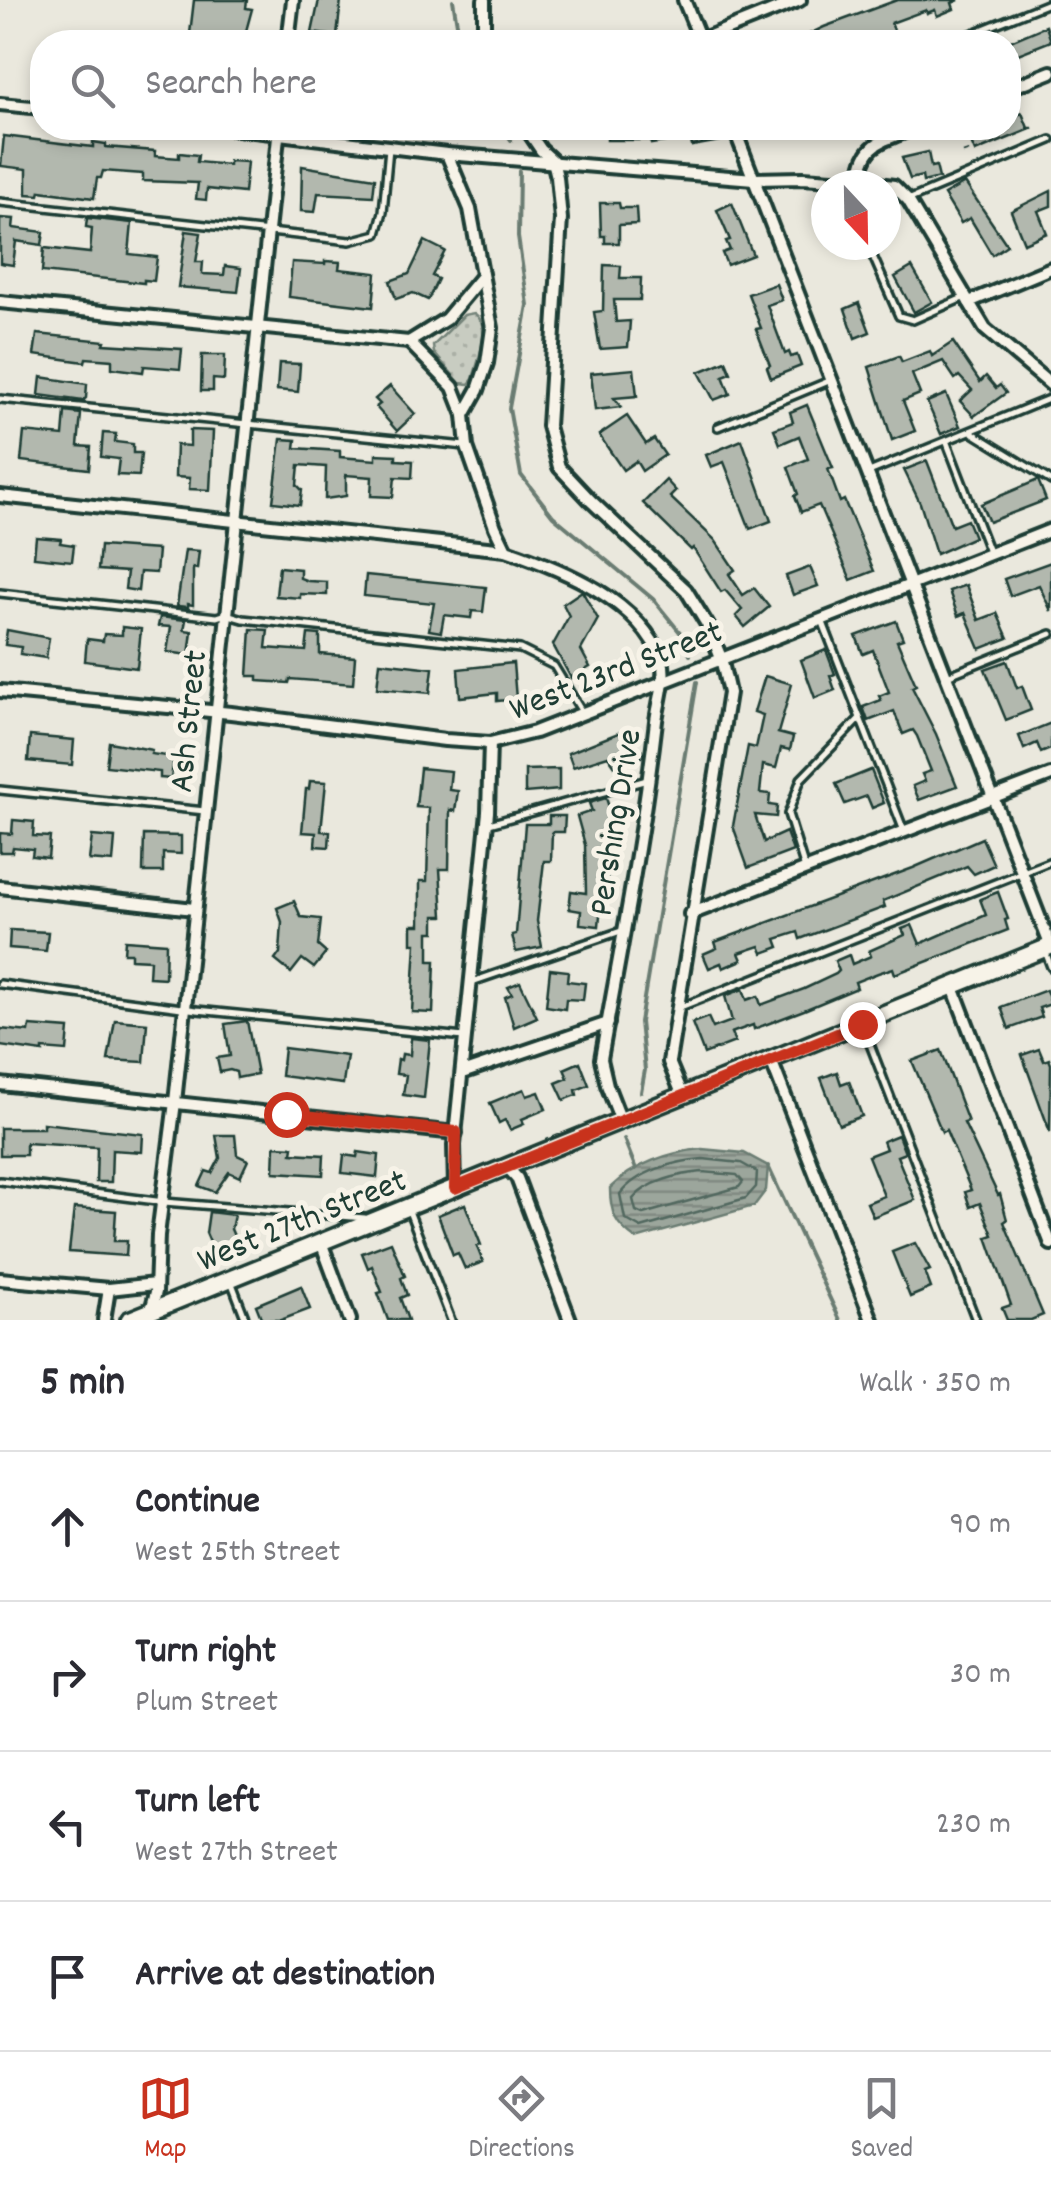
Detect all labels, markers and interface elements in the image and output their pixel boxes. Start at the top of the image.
search box [30,30,1021,140]
icon: search [65,58,120,113]
text: Search here [145,58,317,113]
north arrow [811,170,901,260]
street label: West 23rd Street [503,609,731,736]
street label: Ash Street [159,648,223,795]
street label: Pershing Drive [579,726,657,920]
route end [840,1002,886,1048]
route start [264,1092,310,1138]
street label: West 27th Street [191,1158,415,1287]
text: 5 min [40,1355,125,1415]
text: Walk · 350 m [859,1362,1011,1408]
text: Continue [135,1476,260,1531]
icon: ahead [40,1499,95,1554]
text: 90 m [950,1503,1011,1549]
text: West 25th Street [135,1531,340,1577]
text: Turn right [135,1626,276,1681]
icon: right [40,1649,95,1704]
text: 30 m [950,1653,1011,1699]
text: Plum Street [135,1681,278,1727]
text: Turn left [135,1776,260,1831]
icon: left [40,1799,95,1854]
text: 230 m [936,1803,1011,1849]
text: West 27th Street [135,1831,338,1877]
icon: arrive [40,1949,95,2004]
text: Arrive at destination [135,1949,435,2004]
tab: Map [138,2071,193,2171]
tab: Directions [469,2071,575,2171]
tab: Saved [851,2071,913,2171]

